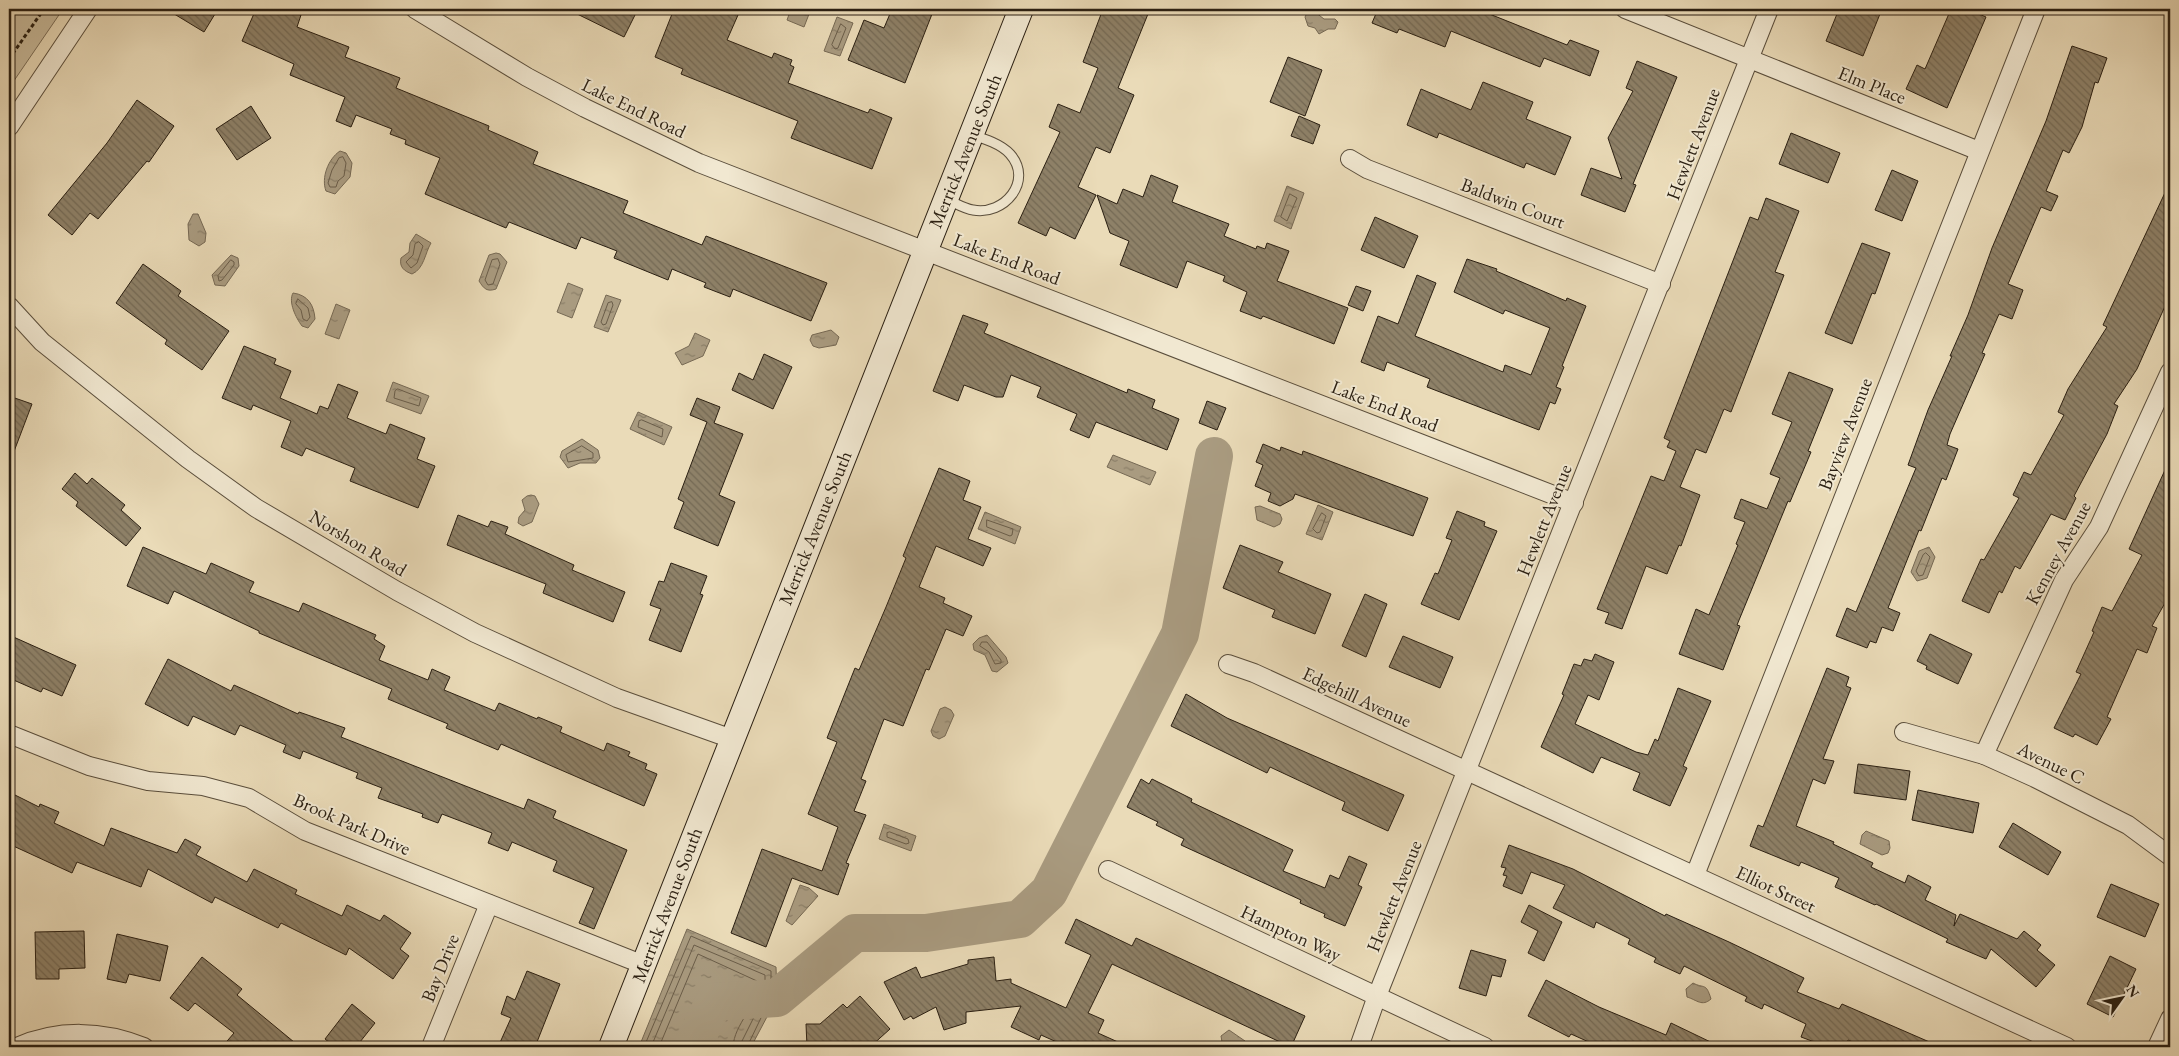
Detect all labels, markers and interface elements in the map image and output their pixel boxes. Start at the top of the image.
street label: Elm Place [1834,60,1910,110]
street label: Merrick Avenue South [923,70,1007,232]
street label: Lake End Road [578,72,690,144]
street label: Hewlett Avenue [1660,84,1726,204]
street label: Baldwin Court [1457,172,1569,234]
street label: Lake End Road [950,227,1064,291]
street label: Lake End Road [1328,374,1442,438]
street label: Bayview Avenue [1812,374,1878,494]
street label: Merrick Avenue South [773,447,857,609]
street label: Hewlett Avenue [1510,461,1578,579]
street label: Kenney Avenue [2019,497,2097,609]
street label: Norshon Road [305,504,412,582]
street label: Edgehill Avenue [1299,661,1415,733]
street label: Avenue C [2012,736,2089,790]
street label: Brook Park Drive [290,787,414,861]
street label: Merrick Avenue South [626,824,708,986]
street label: Hewlett Avenue [1360,837,1428,955]
street label: Elliot Street [1732,860,1820,918]
street label: Hampton Way [1237,899,1346,967]
street label: Bay Drive [415,930,465,1006]
north arrow [2096,974,2146,1024]
text: N [2122,981,2144,1001]

